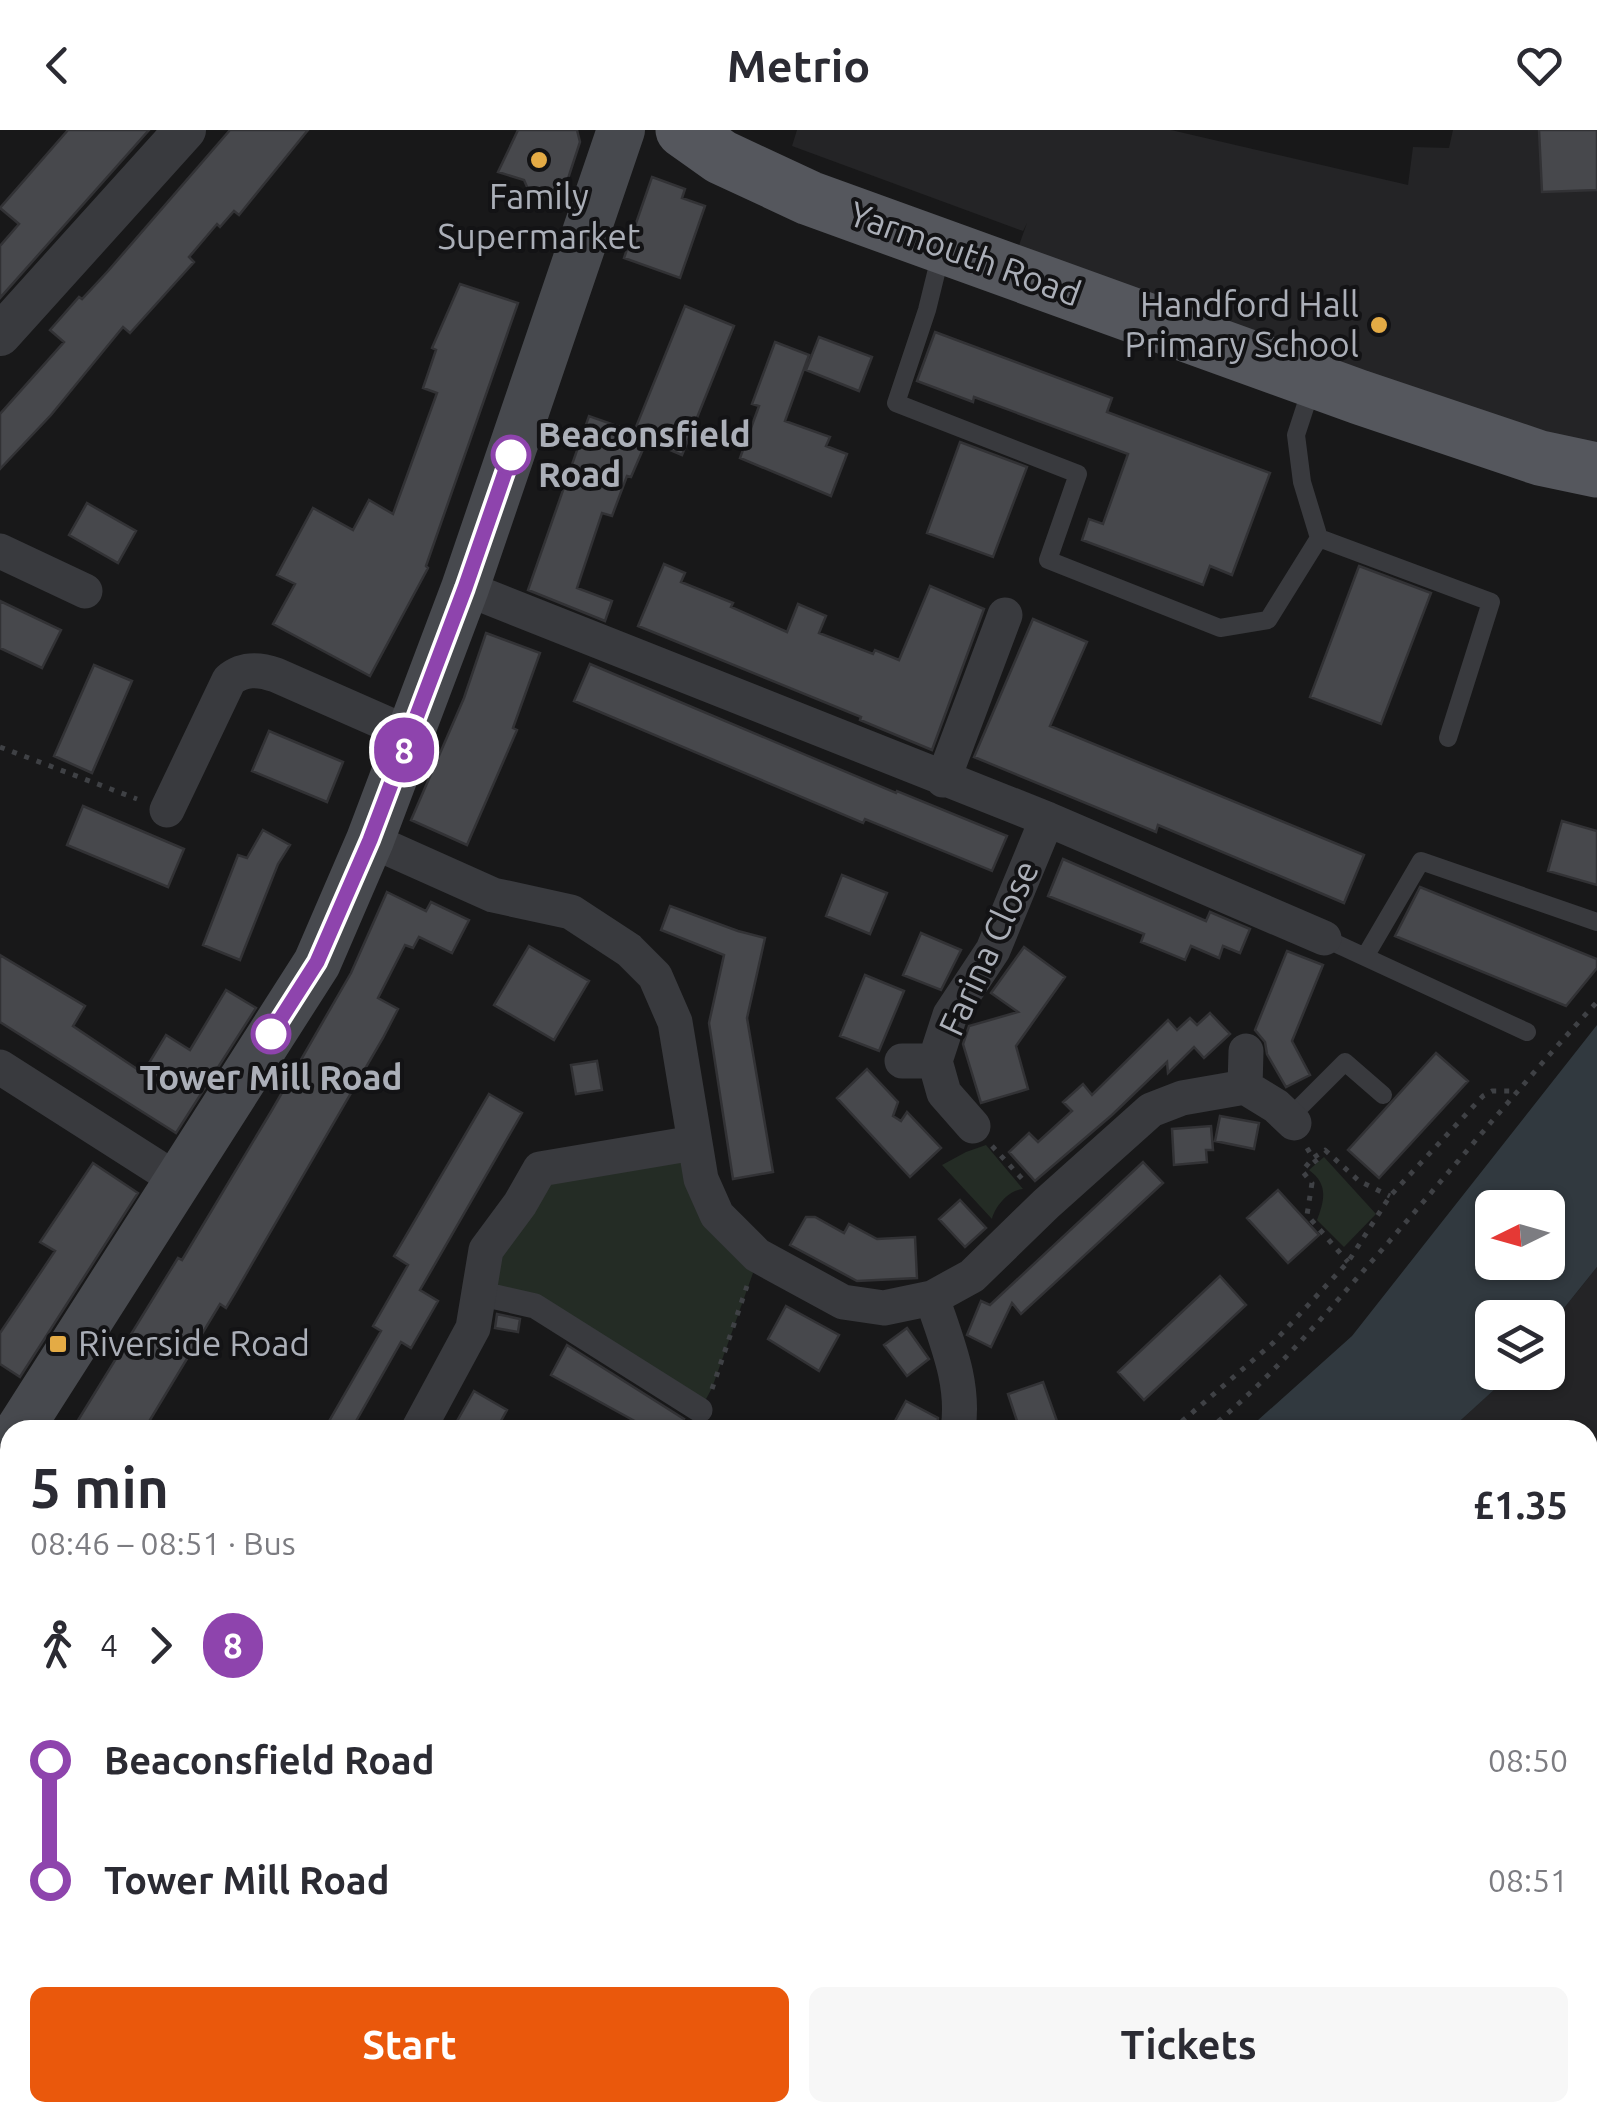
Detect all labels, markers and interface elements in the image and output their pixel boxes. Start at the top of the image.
icon: back [30,38,85,93]
icon: heart [1512,38,1567,93]
text: Metrio [727,40,870,91]
marker: Family Supermarket [528,149,550,171]
place label: Family Supermarket [437,176,641,256]
street label: Yarmouth Road [844,193,1087,313]
place label: Handford Hall Primary School [1124,284,1359,364]
marker: Handford Hall Primary School [1368,314,1390,336]
place label: Beaconsfield Road [538,414,751,494]
marker: Beaconsfield Road [492,436,530,474]
line badge: 8 [372,718,436,782]
text: 8 [394,730,414,770]
street label: Farina Close [930,854,1046,1041]
marker: Tower Mill Road [252,1015,290,1053]
place label: Tower Mill Road [140,1057,402,1097]
north arrow [1475,1190,1565,1280]
map controls [1475,1190,1565,1390]
button: layers [1475,1300,1565,1390]
place label: Riverside Road [78,1323,310,1363]
marker: Riverside Road [47,1333,69,1355]
text: 5 min [30,1457,169,1518]
text: £1.35 [1473,1484,1568,1526]
text: 08:46 – 08:51 · Bus [30,1525,296,1561]
icon: walk [30,1618,85,1673]
icon: forward [133,1618,188,1673]
text: 8 [223,1625,243,1665]
text: 4 [100,1627,118,1663]
text: Beaconsfield Road [104,1739,434,1781]
text: 08:50 [1488,1742,1568,1778]
text: Tower Mill Road [104,1859,390,1901]
text: 08:51 [1488,1862,1568,1898]
button: Start [30,1987,789,2102]
button: Tickets [809,1987,1568,2102]

